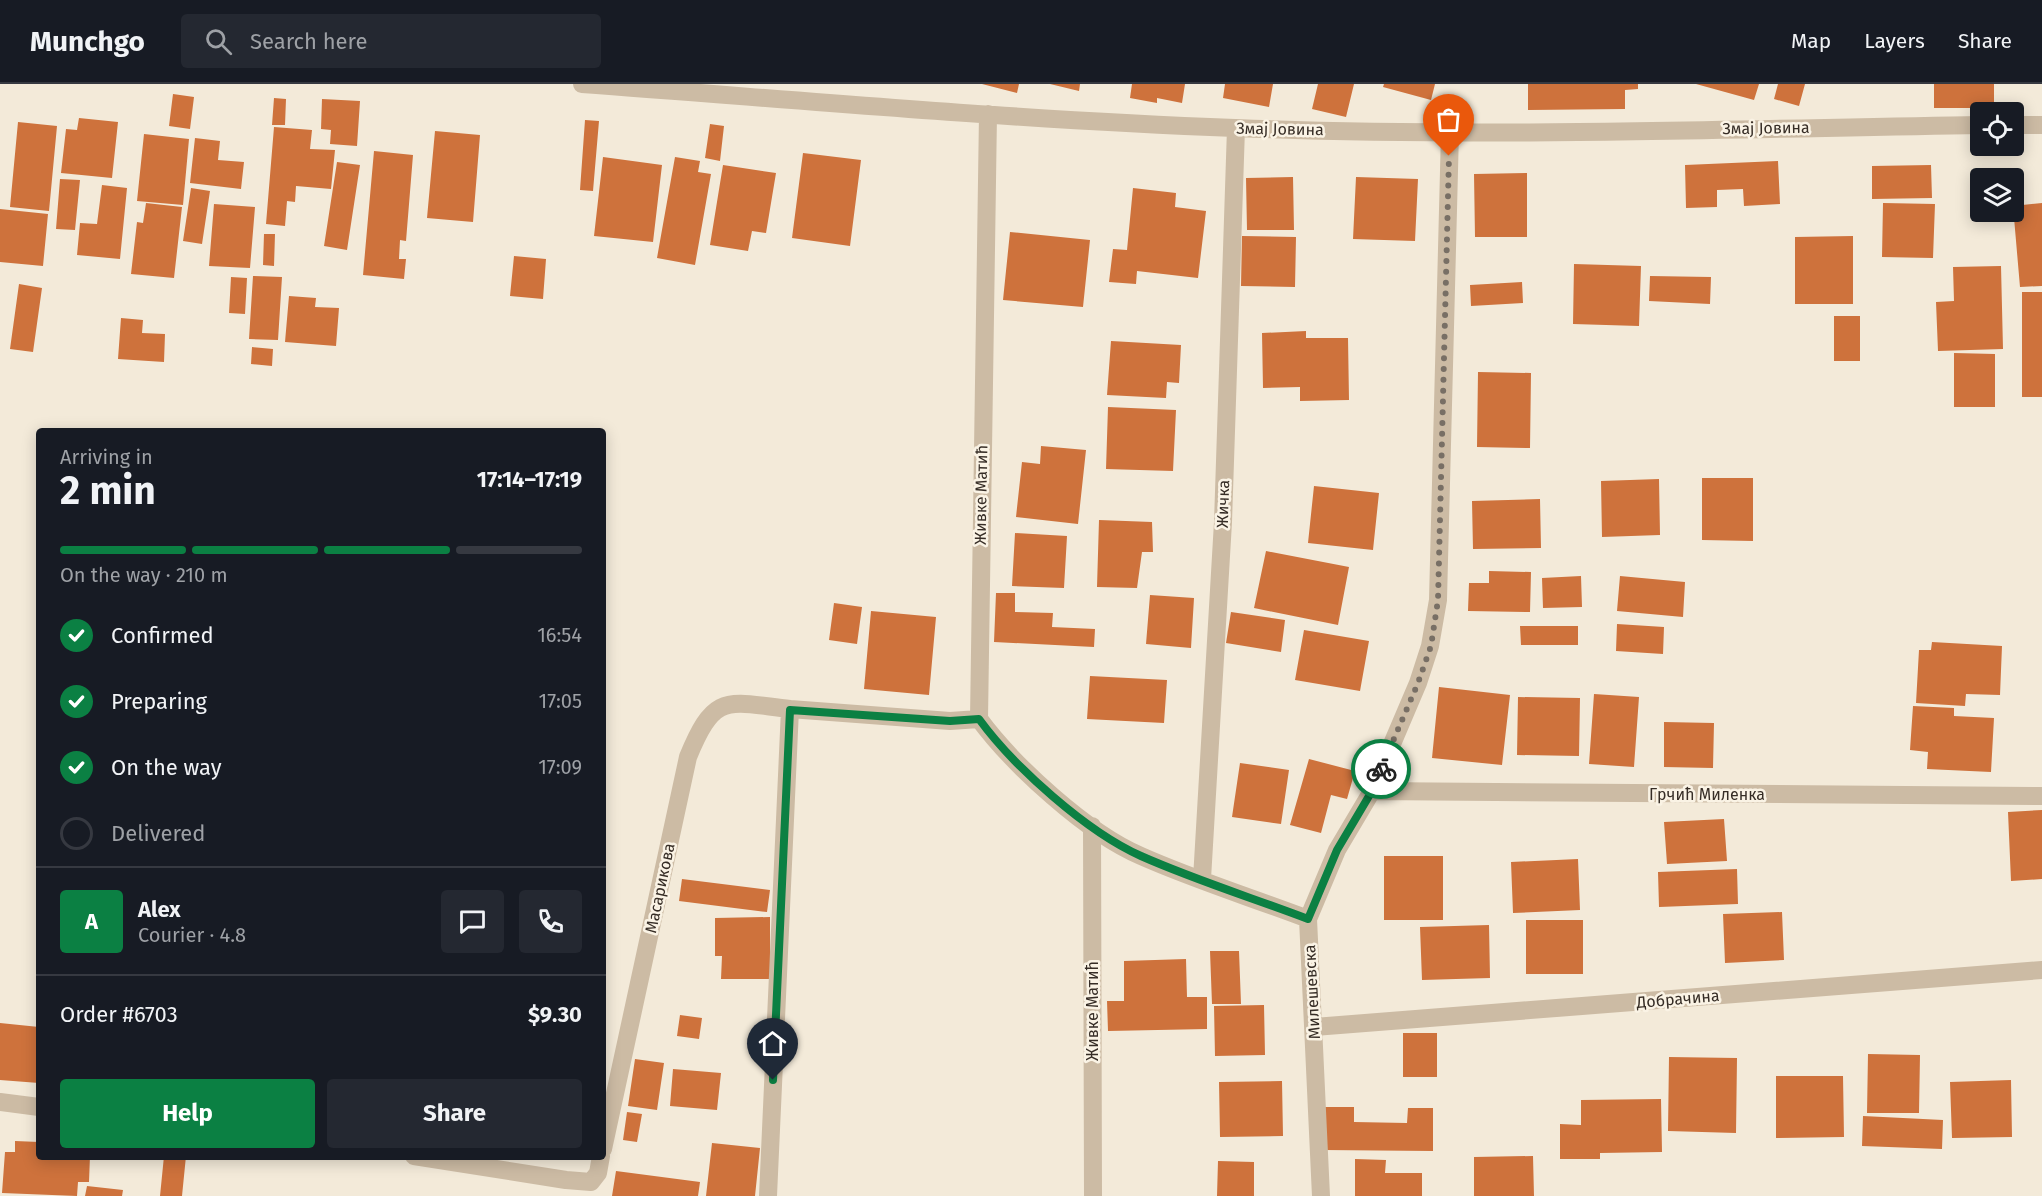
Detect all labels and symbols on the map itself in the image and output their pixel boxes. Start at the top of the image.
pin [1423,94,1474,156]
street label: Змај Јовина [1722,118,1810,138]
street label: Змај Јовина [1236,119,1324,139]
street label: Живке Матић [971,445,991,545]
street label: Жичка [1213,480,1233,528]
courier [1351,739,1411,799]
street label: Грчић Миленка [1649,785,1765,804]
street label: Масарикова [641,841,679,935]
street label: Милешевска [1300,944,1324,1040]
street label: Живке Матић [1083,961,1102,1061]
street label: Добрачина [1635,986,1720,1012]
pin [747,1018,798,1080]

